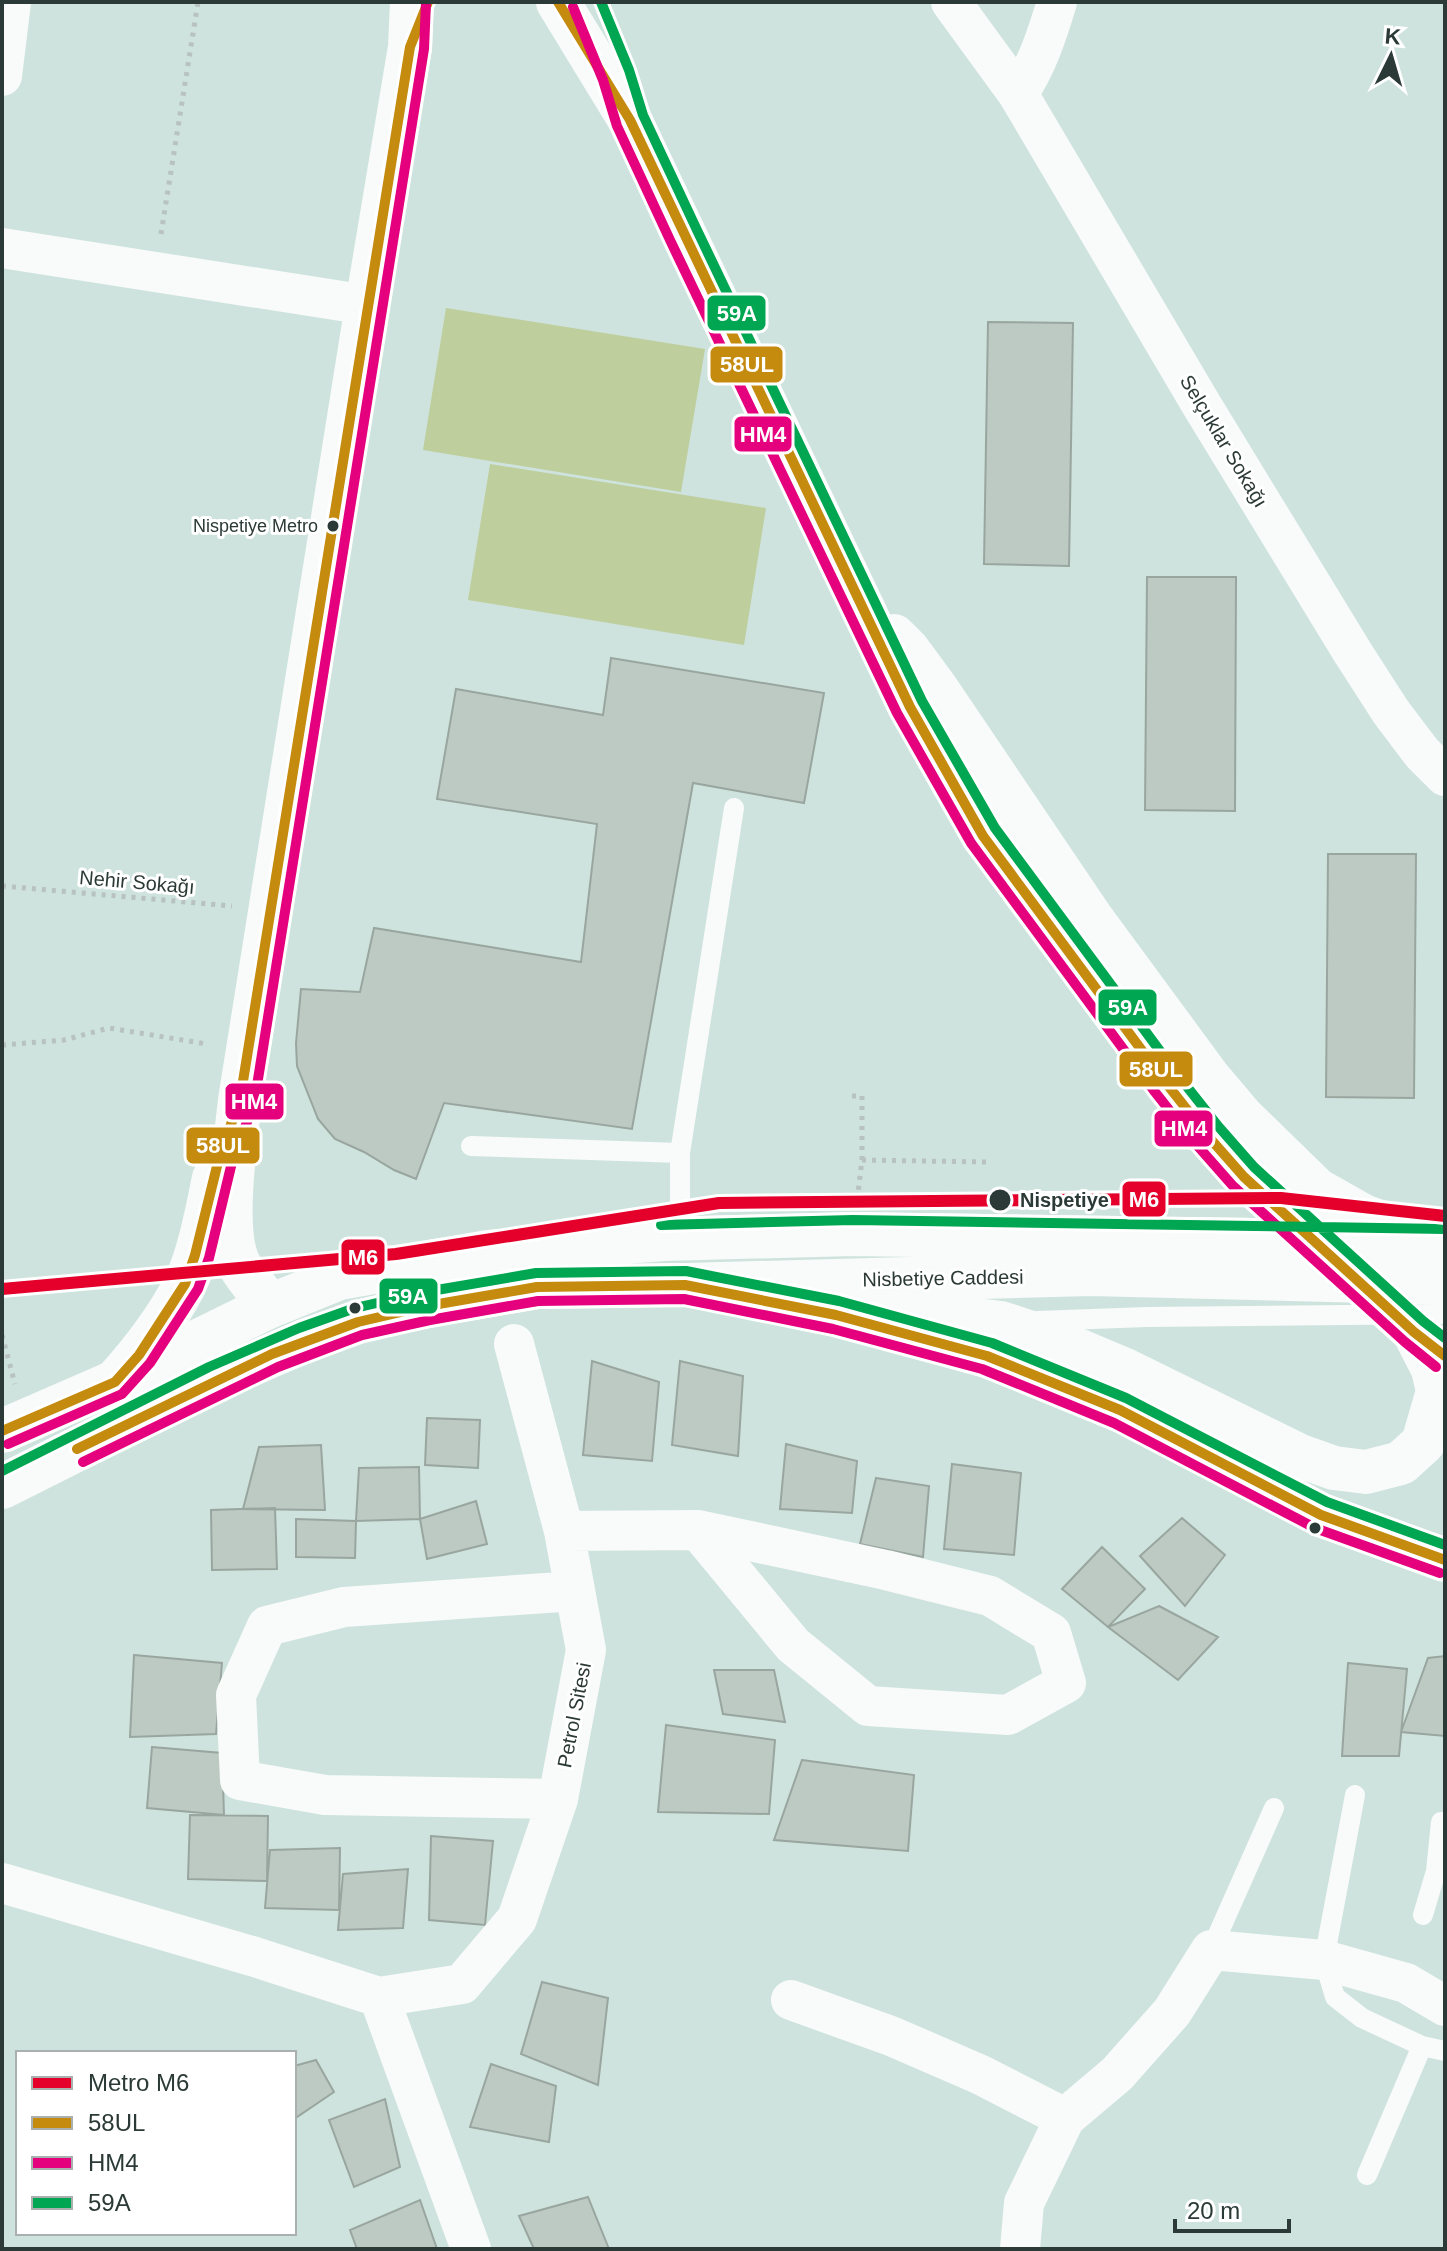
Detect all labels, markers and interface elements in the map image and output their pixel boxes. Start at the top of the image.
north arrow [1351,16,1431,96]
text: K [1384,23,1402,50]
line badge: 59A [706,294,767,332]
text: 59A [717,301,757,326]
line badge: 58UL [709,345,784,384]
text: 58UL [720,352,774,377]
street label: Selçuklar Sokağı [1176,371,1272,511]
line badge: HM4 [733,415,793,453]
text: HM4 [740,422,787,447]
place label: Nispetiye Metro [193,516,318,536]
marker: Nispetiye Metro [325,518,341,534]
street label: Nehir Sokağı [78,866,196,898]
line badge: 59A [1097,988,1158,1027]
text: 59A [1108,995,1148,1020]
line badge: 58UL [1118,1050,1194,1088]
text: 58UL [1129,1057,1183,1082]
line badge: HM4 [224,1082,285,1121]
text: HM4 [231,1089,278,1114]
line badge: HM4 [1153,1109,1214,1148]
text: HM4 [1161,1116,1208,1141]
line badge: 58UL [185,1126,261,1165]
text: 58UL [196,1133,250,1158]
line badge: M6 [1121,1180,1167,1218]
marker: Nispetiye [987,1187,1013,1213]
text: M6 [1129,1187,1159,1212]
place label: Nispetiye [1020,1189,1109,1211]
line badge: M6 [340,1238,386,1276]
text: M6 [348,1245,378,1270]
street label: Nisbetiye Caddesi [862,1266,1024,1290]
line badge: 59A [378,1277,439,1315]
text: 59A [388,1284,428,1309]
unlabelled marker [347,1300,363,1316]
unlabelled marker [1307,1520,1323,1536]
street label: Petrol Sitesi [553,1661,595,1769]
legend [16,2051,296,2235]
text: Metro M6 [88,2069,189,2096]
text: 58UL [88,2109,145,2136]
text: HM4 [88,2149,139,2176]
scale bar [1175,2183,1289,2233]
text: 59A [88,2189,131,2216]
text: 20 m [1187,2197,1240,2224]

